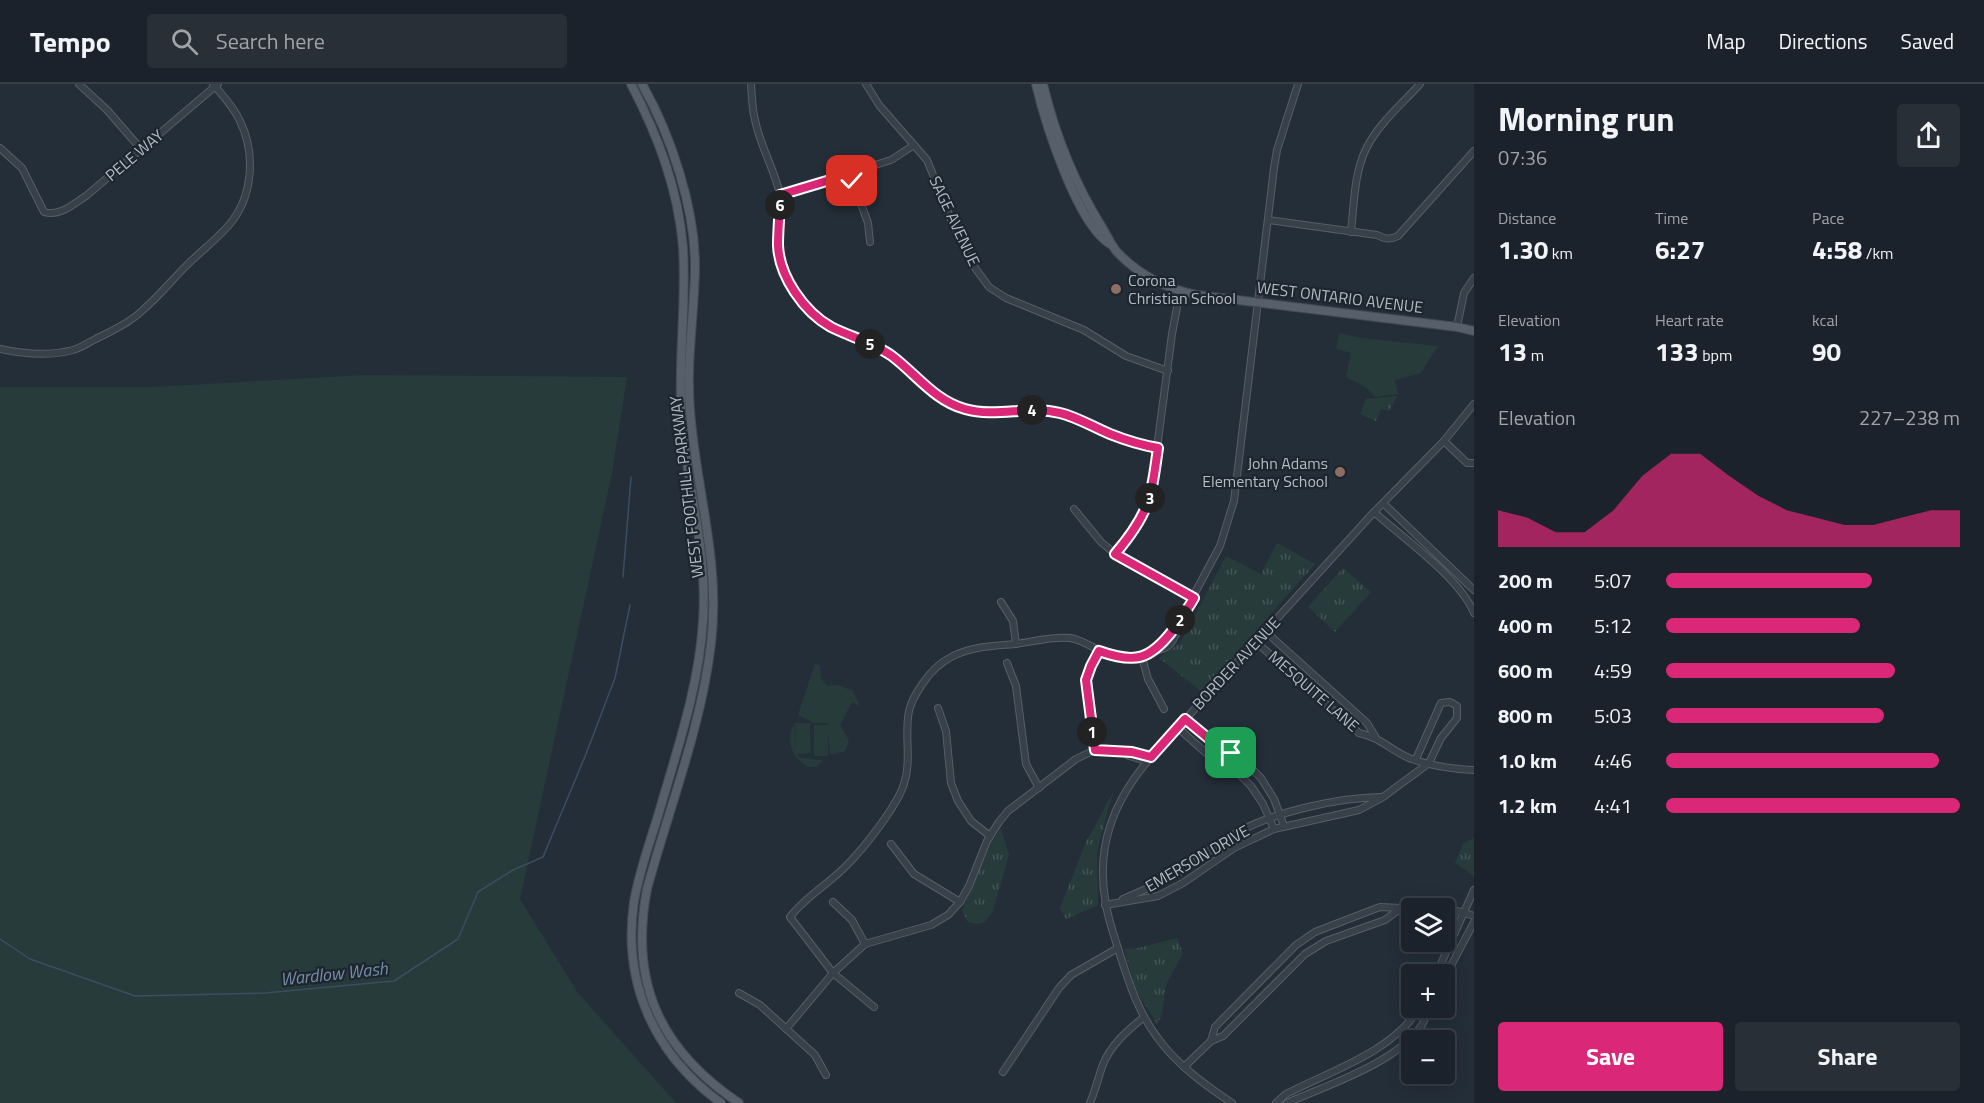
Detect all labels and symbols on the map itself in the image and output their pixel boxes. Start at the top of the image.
street label: PELE WAY [100,123,169,187]
pin [826,155,877,206]
street label: SAGE AVENUE [924,172,986,270]
pin: 6 [765,190,795,220]
place label: Corona Christian School [1128,268,1236,310]
street label: WEST ONTARIO AVENUE [1256,275,1425,319]
marker: Corona Christian School [1109,282,1123,296]
pin: 5 [855,329,885,359]
street label: WEST FOOTHILL PARKWAY [663,394,709,579]
pin: 4 [1017,395,1047,425]
place label: John Adams Elementary School [1202,451,1328,493]
marker: John Adams Elementary School [1333,465,1347,479]
pin: 3 [1135,483,1165,513]
pin: 2 [1165,605,1195,635]
street label: BORDER AVENUE [1186,611,1286,715]
street label: MESQUITE LANE [1263,645,1365,737]
pin: 1 [1077,717,1107,747]
pin [1205,727,1256,778]
street label: EMERSON DRIVE [1140,818,1254,898]
water label: Wardlow Wash [279,954,390,993]

